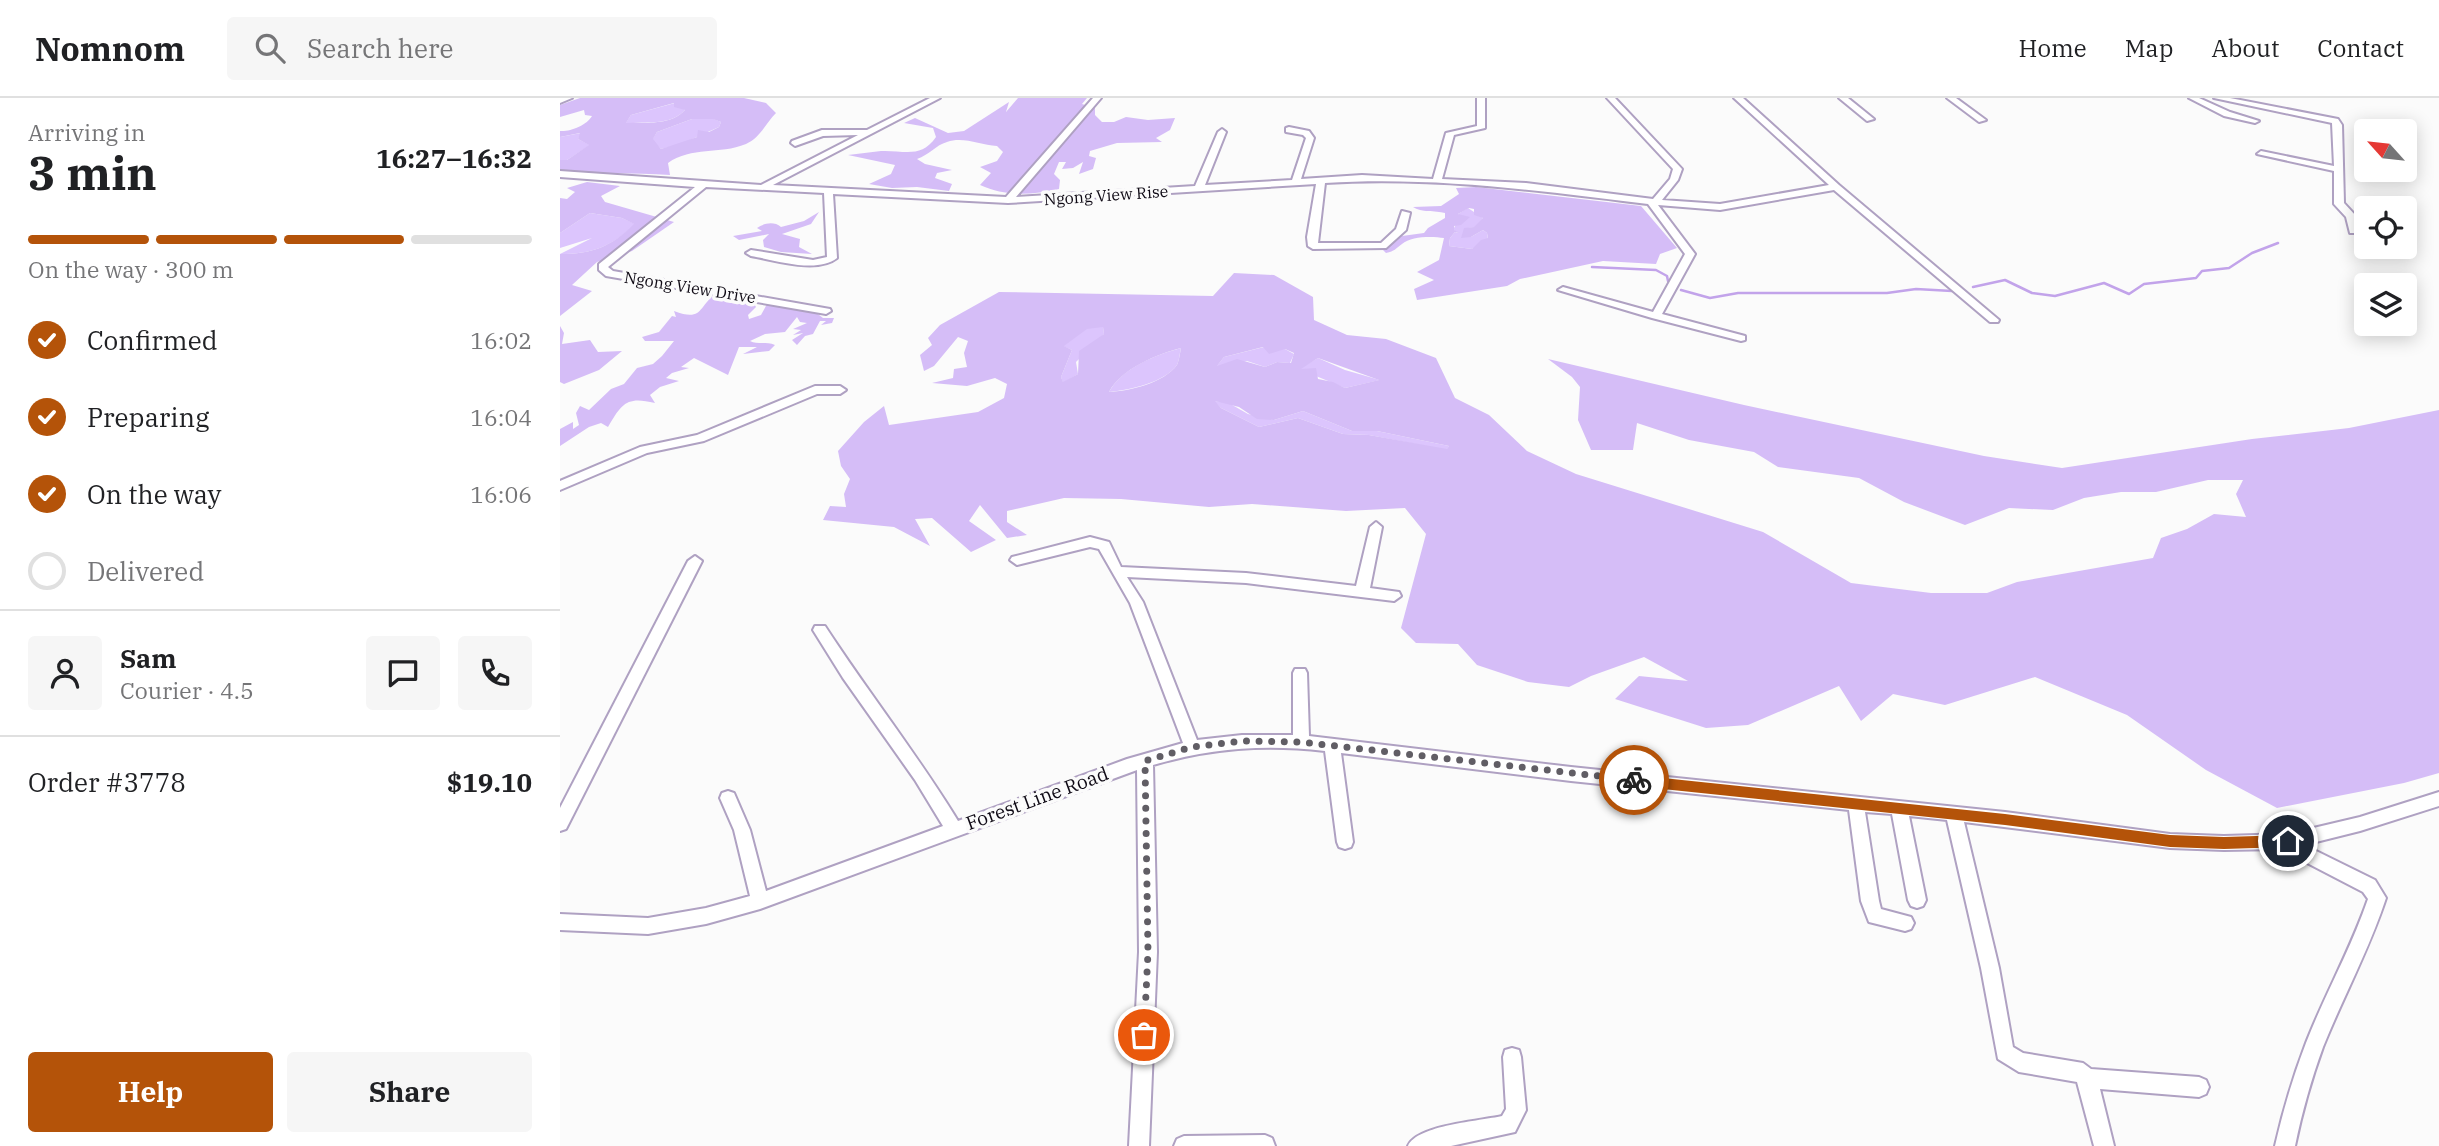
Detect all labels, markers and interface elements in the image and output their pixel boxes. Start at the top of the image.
search box [227,17,717,80]
text: Nomnom [35,27,185,70]
icon: search [251,29,289,67]
text: Search here [307,31,453,65]
text: Home [2019,32,2087,64]
text: Map [2125,32,2173,64]
text: About [2211,32,2279,64]
text: Contact [2317,32,2404,64]
text: Arriving in [28,117,145,147]
north arrow [2354,119,2417,182]
map controls [2354,119,2417,336]
text: 16:27–16:32 [376,141,532,175]
text: 3 min [28,143,157,203]
street label: Ngong View Rise [1043,181,1169,209]
button: locate [2354,196,2417,259]
text: On the way · 300 m [28,254,234,284]
street label: Ngong View Drive [623,267,757,307]
button: layers [2354,273,2417,336]
icon: check [28,321,66,359]
text: Confirmed [87,323,218,357]
text: 16:02 [470,325,532,355]
icon: check [28,398,66,436]
text: Preparing [87,400,209,434]
text: 16:04 [470,402,532,432]
icon: check [28,475,66,513]
text: On the way [87,477,221,511]
text: 16:06 [470,479,532,509]
text: Delivered [87,554,204,588]
button: person [28,636,102,710]
button: chat [366,636,440,710]
button: phone [458,636,532,710]
text: Sam [120,641,176,675]
text: Courier · 4.5 [120,675,254,705]
courier [1599,745,1669,815]
street label: Forest Line Road [962,761,1112,835]
icon: bike [1615,761,1653,799]
text: Order #3778 [28,765,186,799]
text: $19.10 [447,765,532,799]
pin [2258,811,2318,871]
icon: home [2269,822,2307,860]
pin [1114,1005,1174,1065]
icon: bag [1125,1016,1163,1054]
button: Help [28,1052,273,1132]
button: Share [287,1052,532,1132]

